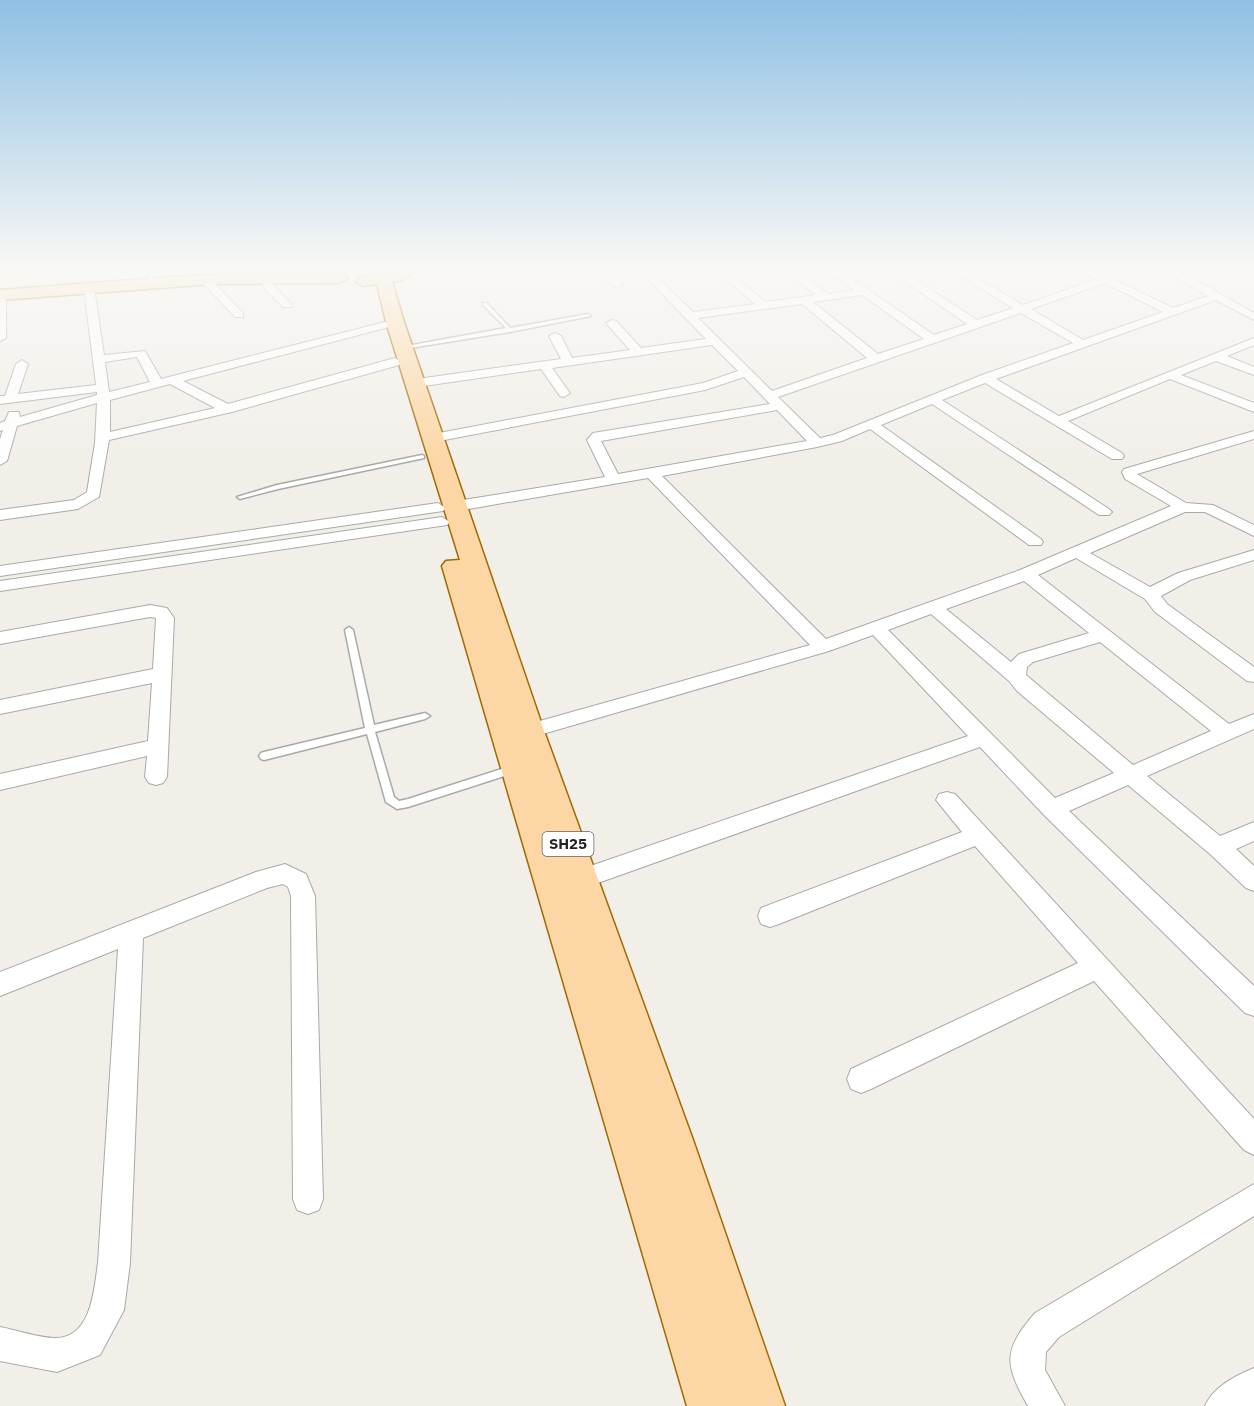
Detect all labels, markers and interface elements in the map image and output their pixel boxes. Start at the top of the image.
road number: SH25 [542,832,594,856]

